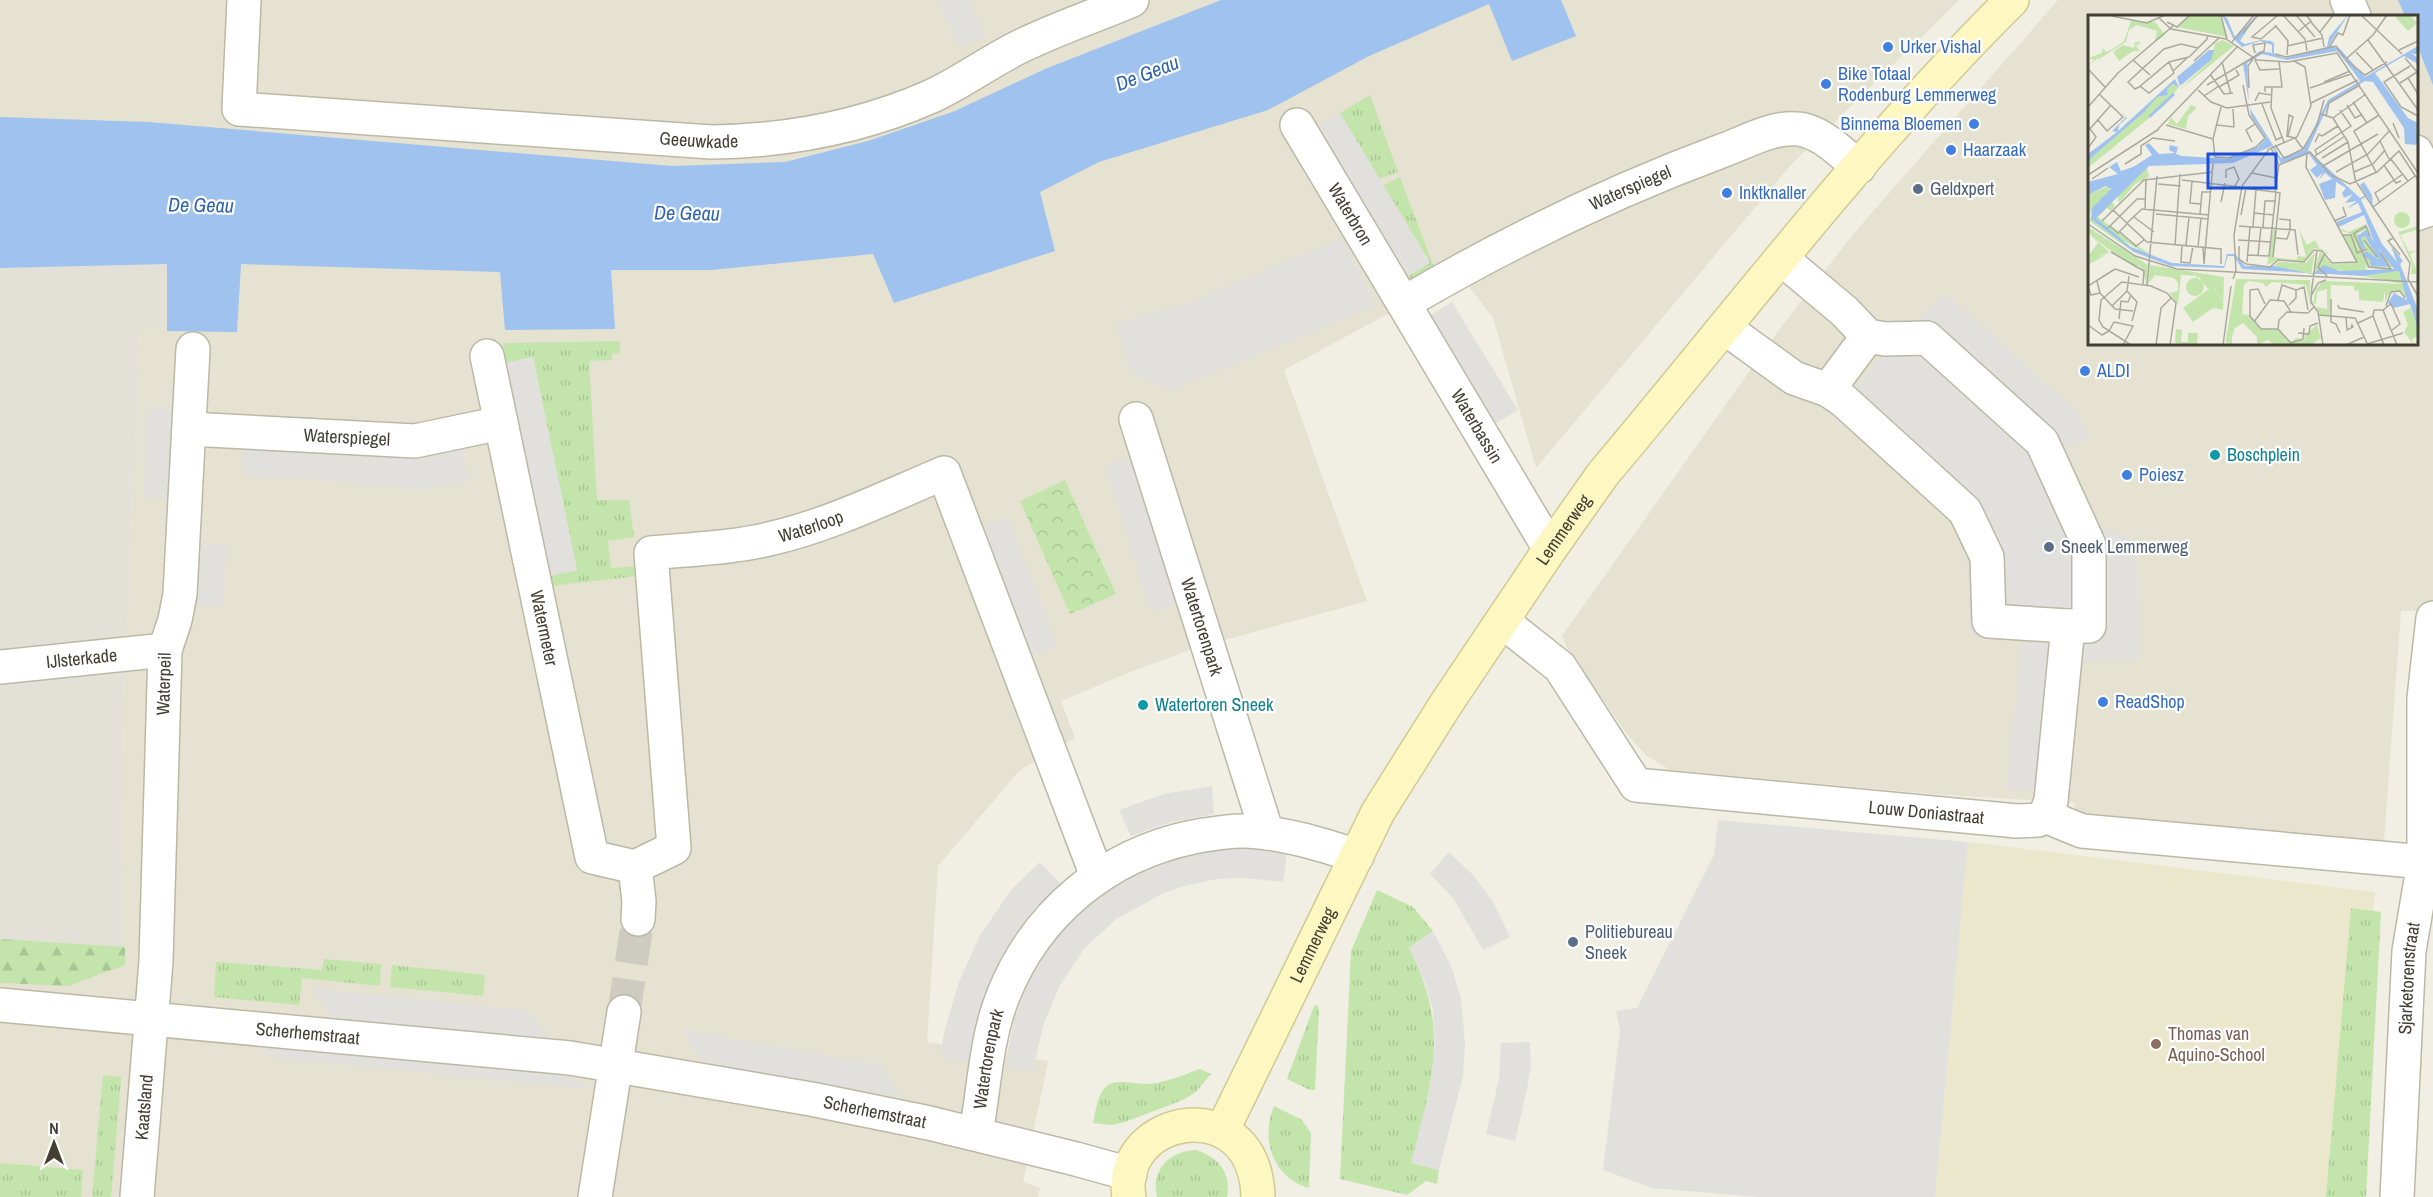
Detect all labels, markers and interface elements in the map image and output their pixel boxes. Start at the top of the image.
inset map [2088,15,2418,345]
place label: Urker Vishal [1900,34,1981,59]
marker: Urker Vishal [1881,40,1895,54]
water label: De Geau [1111,48,1182,97]
place label: Bike Totaal Rodenburg Lemmerweg [1838,61,1997,107]
marker: Bike Totaal Rodenburg Lemmerweg [1819,77,1833,91]
place label: Binnema Bloemen [1841,111,1962,136]
marker: Binnema Bloemen [1967,117,1981,131]
street label: Geeuwkade [659,125,739,154]
place label: Haarzaak [1963,137,2027,162]
marker: Haarzaak [1944,143,1958,157]
street label: Waterspiegel [1585,159,1675,216]
place label: Geldxpert [1930,176,1994,201]
street label: Waterbron [1322,178,1379,250]
place label: Inktknaller [1739,180,1806,205]
marker: Geldxpert [1911,182,1925,196]
marker: Inktknaller [1720,186,1734,200]
water label: De Geau [168,190,234,219]
water label: De Geau [654,198,720,227]
place label: ALDI [2096,358,2130,383]
marker: ALDI [2078,364,2092,378]
street label: Waterbassin [1445,384,1509,468]
street label: Waterspiegel [303,422,391,452]
place label: Boschplein [2227,442,2300,467]
marker: Boschplein [2208,448,2222,462]
place label: Poiesz [2139,462,2184,487]
marker: Poiesz [2120,468,2134,482]
street label: Lemmerweg [1530,488,1597,570]
street label: Waterloop [776,504,847,548]
place label: Sneek Lemmerweg [2061,534,2189,559]
marker: Sneek Lemmerweg [2042,540,2056,554]
street label: Watertorenpark [1175,575,1230,679]
street label: Watermeter [524,588,565,668]
street label: IJlsterkade [45,642,118,674]
street label: Waterpeil [150,652,177,716]
place label: ReadShop [2115,689,2185,714]
place label: Watertoren Sneek [1155,692,1274,717]
marker: ReadShop [2096,695,2110,709]
marker: Watertoren Sneek [1136,698,1150,712]
street label: Louw Doniastraat [1868,794,1985,830]
street label: Lemmerweg [1283,902,1342,987]
place label: Politiebureau Sneek [1585,919,1673,965]
street label: Sjarketorenstraat [2392,920,2426,1035]
marker: Politiebureau Sneek [1566,935,1580,949]
street label: Watertorenpark [967,1005,1010,1111]
street label: Scherhemstraat [255,1016,361,1050]
place label: Thomas van Aquino-School [2167,1021,2265,1067]
marker: Thomas van Aquino-School [2149,1037,2163,1051]
street label: Kaatsland [129,1073,159,1141]
street label: Scherhemstraat [821,1089,928,1134]
north arrow [24,1113,84,1173]
text: N [49,1117,59,1139]

